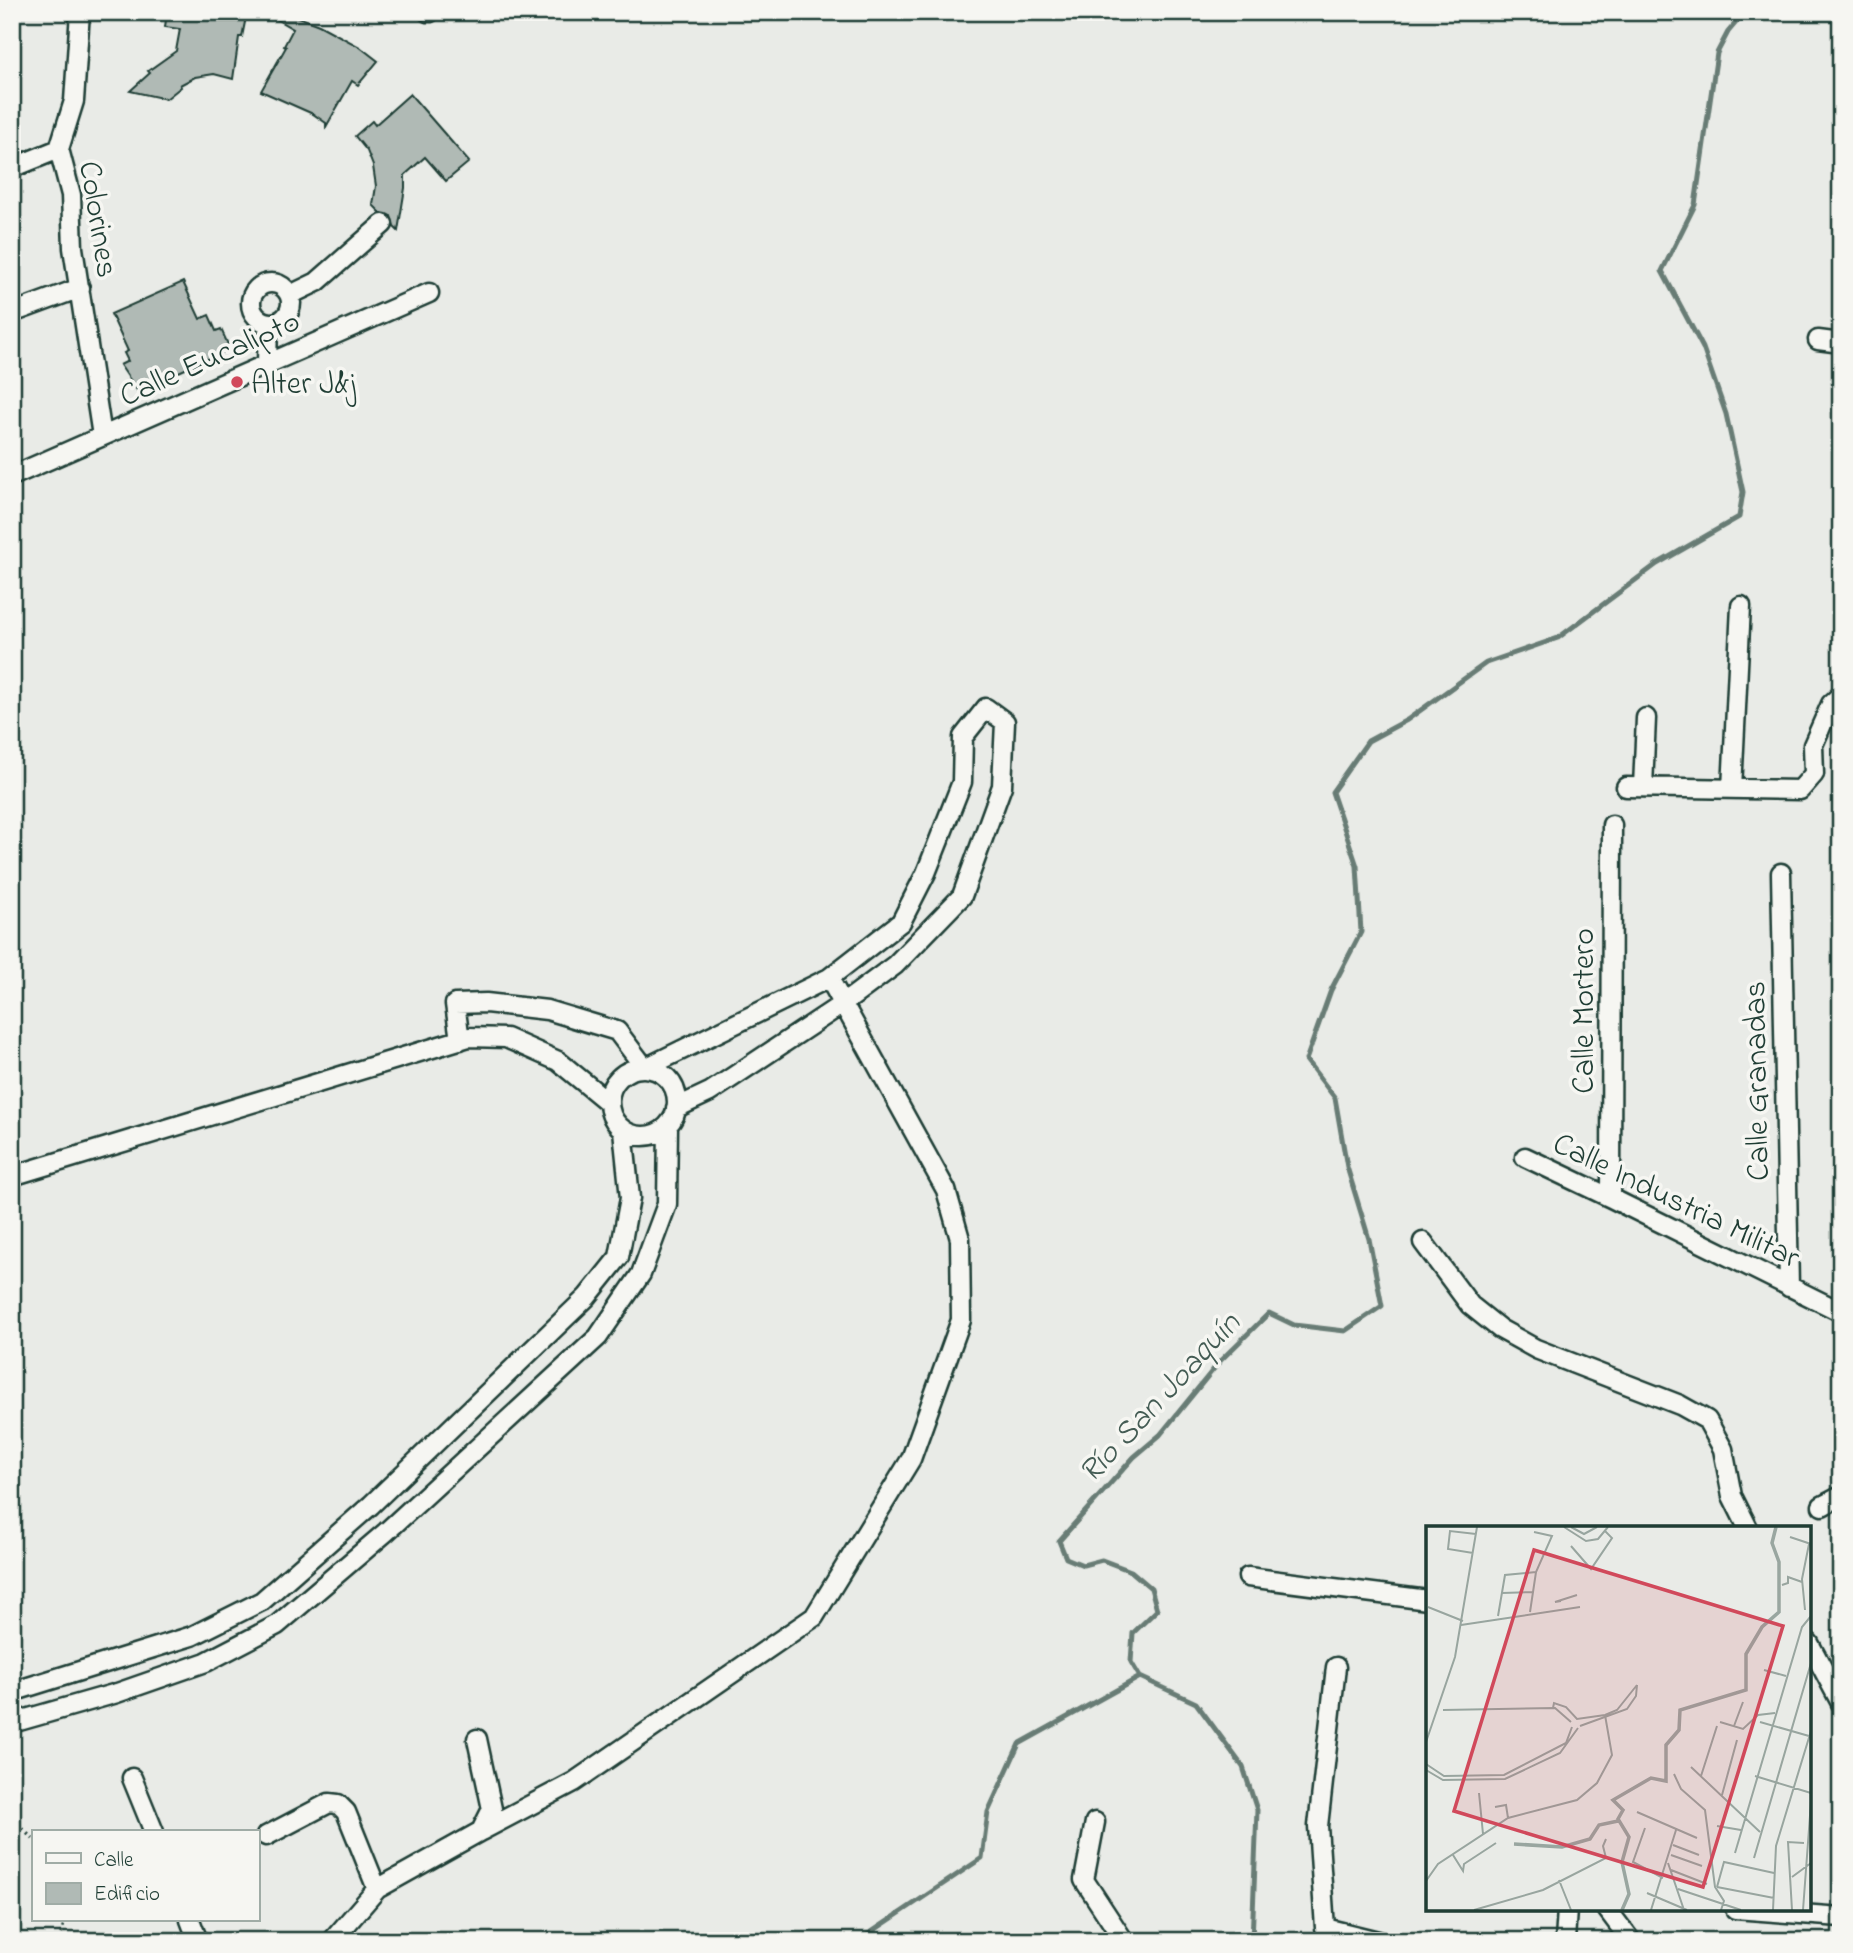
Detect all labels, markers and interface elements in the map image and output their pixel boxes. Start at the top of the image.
street label: Colorines [64,158,129,281]
street label: Calle Eucalipto [113,299,308,421]
place label: Alter J&j [251,362,356,409]
marker: Alter J&j [229,374,245,390]
street label: Calle Mortero [1562,928,1609,1094]
street label: Calle Granadas [1733,981,1784,1181]
street label: Calle Industria Militar [1544,1122,1807,1282]
water label: Río San Joaquín [1069,1301,1254,1495]
inset map [1426,1526,1811,1911]
legend [32,1830,259,1922]
text: Calle [94,1846,134,1876]
text: Edificio [94,1880,160,1910]

